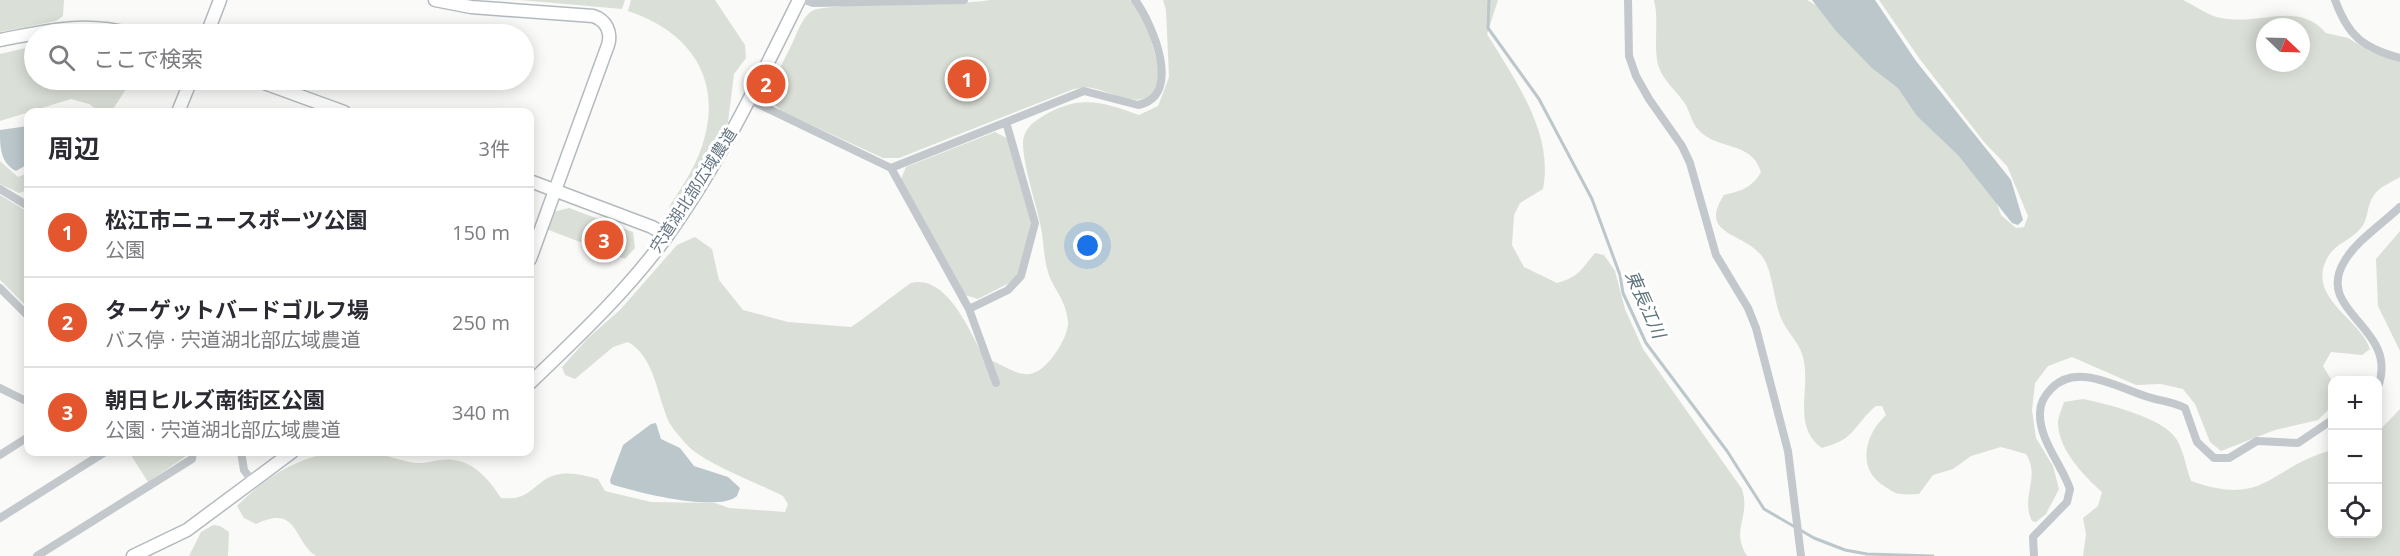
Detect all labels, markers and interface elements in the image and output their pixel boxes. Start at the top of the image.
north arrow [2256,18,2310,72]
search box [24,24,534,90]
icon: search [45,41,78,74]
text: ここで検索 [93,43,203,73]
pin: 1 [948,56,986,101]
pin: 2 [746,62,786,106]
street label: 宍道湖北部広域農道 [645,124,741,256]
text: 周辺 [48,130,100,166]
text: 3件 [479,135,510,162]
text: 松江市ニュースポーツ公園 [105,204,367,234]
pin: 3 [584,218,624,262]
text: 1 [62,219,73,246]
text: 150 m [452,219,510,246]
your location [1073,231,1102,260]
text: 公園 [105,236,145,263]
water label: 東長江川 [1620,266,1672,344]
text: ターゲットバードゴルフ場 [105,294,369,324]
text: 2 [62,309,73,336]
text: 250 m [452,309,510,336]
text: バス停 · 宍道湖北部広域農道 [105,326,361,353]
map controls [2328,376,2382,538]
button: + [2328,376,2382,430]
text: 朝日ヒルズ南街区公園 [105,384,325,414]
text: 3 [62,399,73,426]
text: 340 m [452,399,510,426]
text: 公園 · 宍道湖北部広域農道 [105,416,341,443]
button: − [2328,430,2382,484]
button: locate [2328,484,2382,538]

